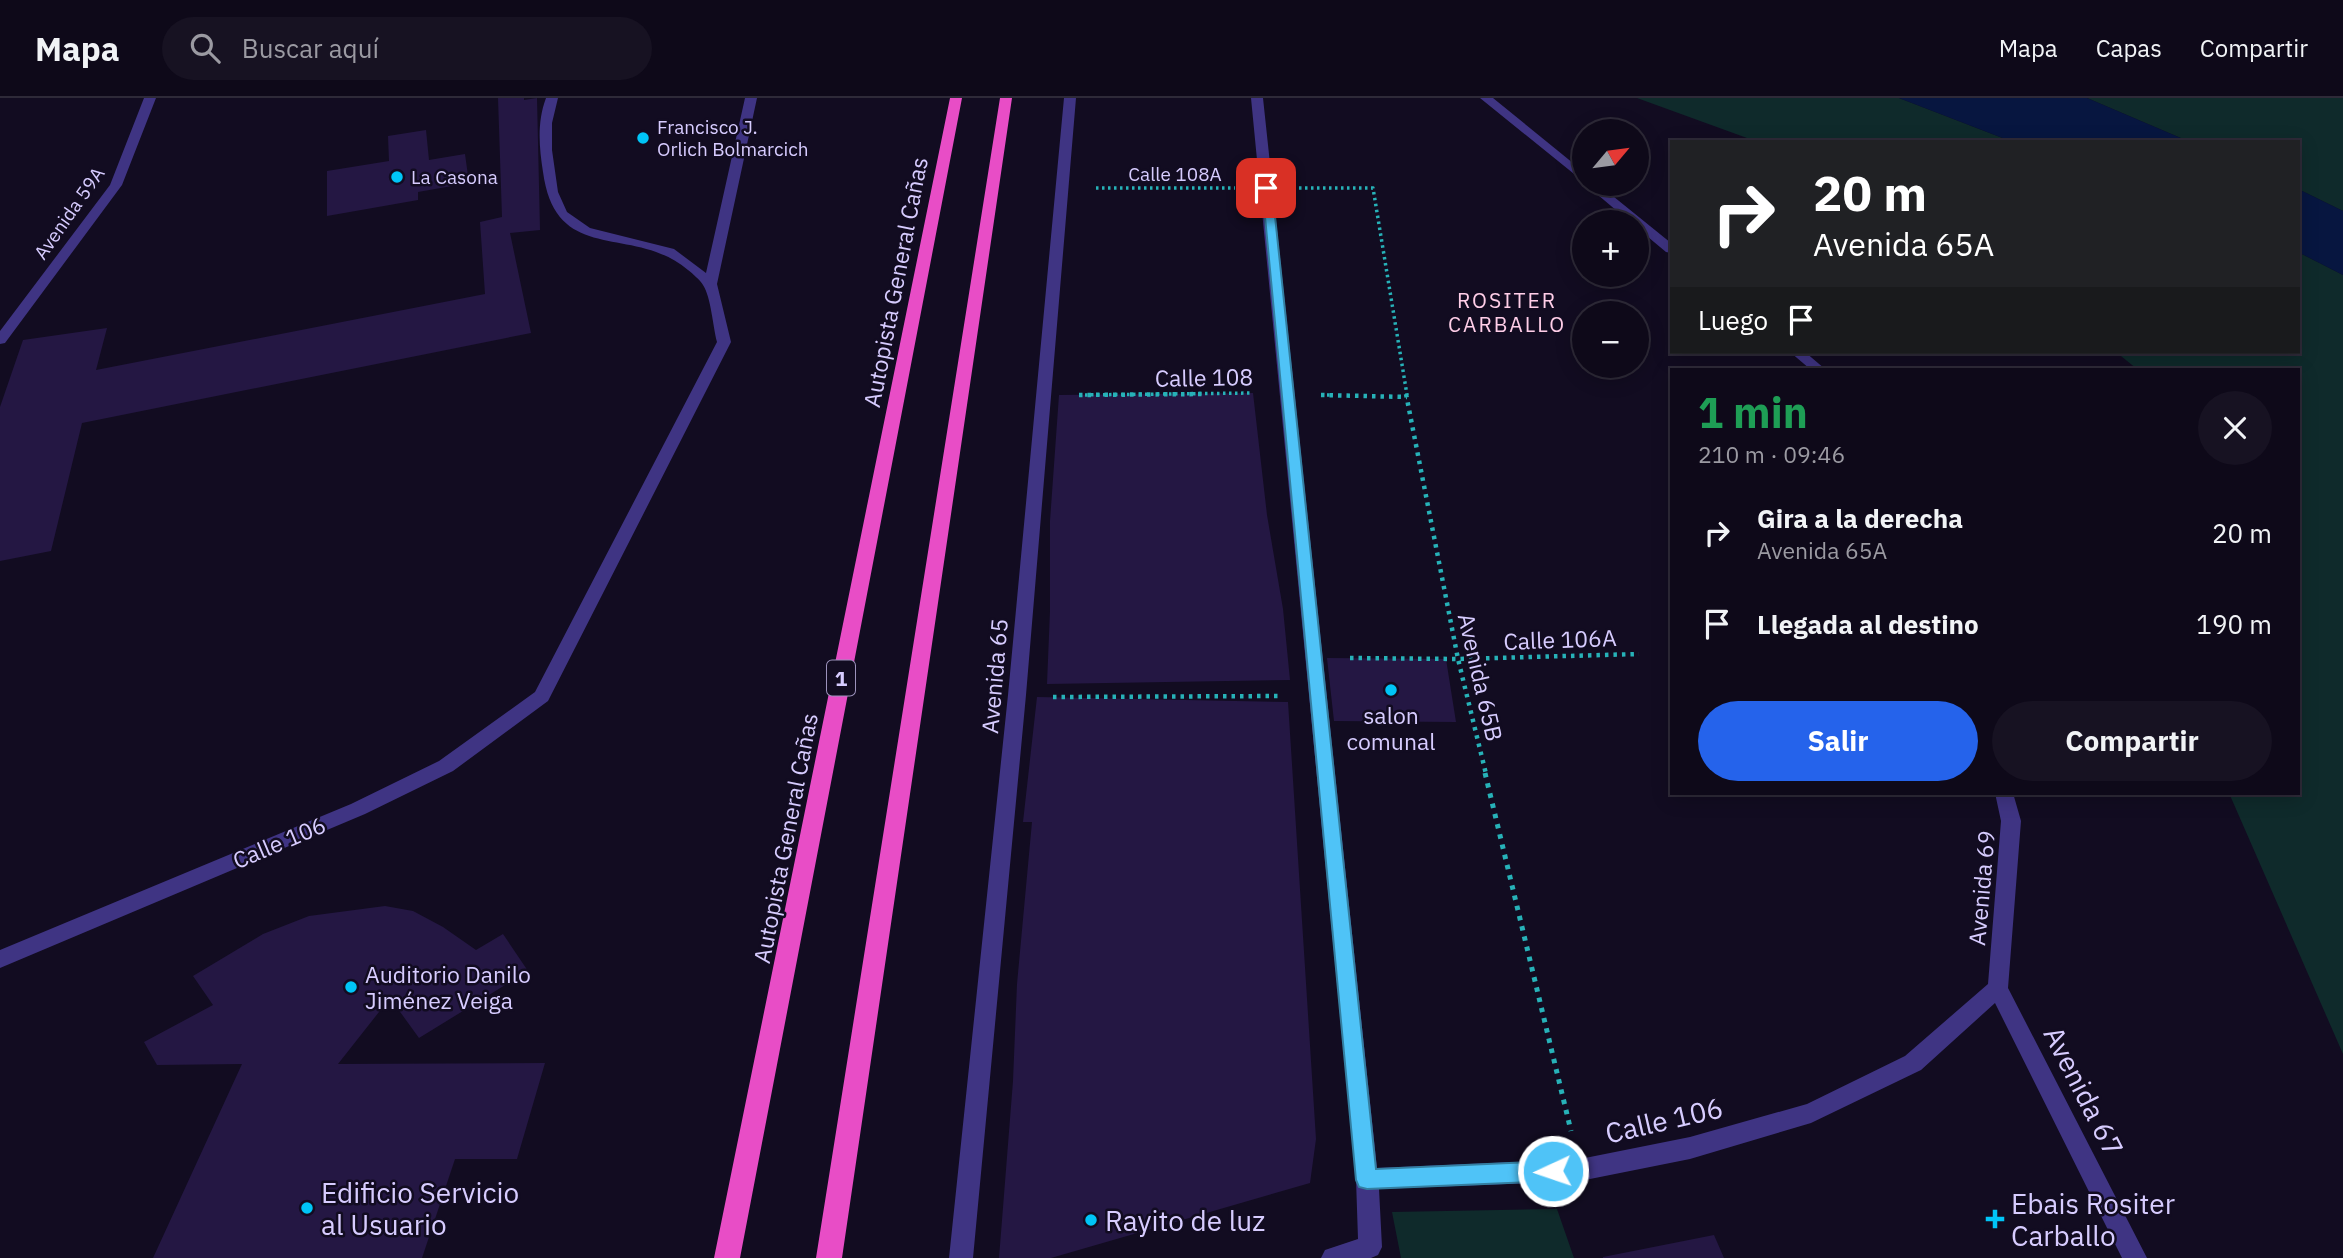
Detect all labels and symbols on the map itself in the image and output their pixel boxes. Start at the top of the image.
place label: Francisco J. Orlich Bolmarcich [657,115,809,161]
north arrow [1572,119,1648,196]
marker: Francisco J. Orlich Bolmarcich [635,130,651,146]
street label: Autopista General Cañas [856,154,934,410]
pin [1236,158,1296,218]
street label: Avenida 59A [28,162,110,264]
street label: Calle 108A [1128,162,1222,186]
place label: La Casona [411,165,498,189]
marker: La Casona [389,169,405,185]
district label: ROSITER CARBALLO [1448,286,1566,338]
street label: Calle 108 [1155,361,1253,393]
street label: Avenida 65B [1452,610,1510,744]
street label: Avenida 65 [974,617,1014,735]
street label: Calle 106A [1503,622,1617,656]
road number: 1 [827,660,855,696]
marker: salon comunal [1383,682,1399,698]
place label: salon comunal [1346,700,1436,756]
street label: Autopista General Cañas [746,710,824,966]
street label: Calle 106 [228,809,330,875]
street label: Avenida 69 [1961,829,2001,947]
place label: Auditorio Danilo Jiménez Veiga [365,959,531,1015]
marker: Auditorio Danilo Jiménez Veiga [343,979,359,995]
street label: Avenida 67 [2036,1020,2132,1162]
street label: Calle 106 [1601,1088,1727,1152]
position arrow [1516,1134,1590,1208]
place label: Edificio Servicio al Usuario [321,1174,519,1243]
place label: Ebais Rositer Carballo [2011,1185,2175,1254]
marker: Edificio Servicio al Usuario [299,1200,315,1216]
place label: Rayito de luz [1105,1202,1265,1239]
marker: Ebais Rositer Carballo [1985,1209,2005,1229]
marker: Rayito de luz [1083,1212,1099,1228]

